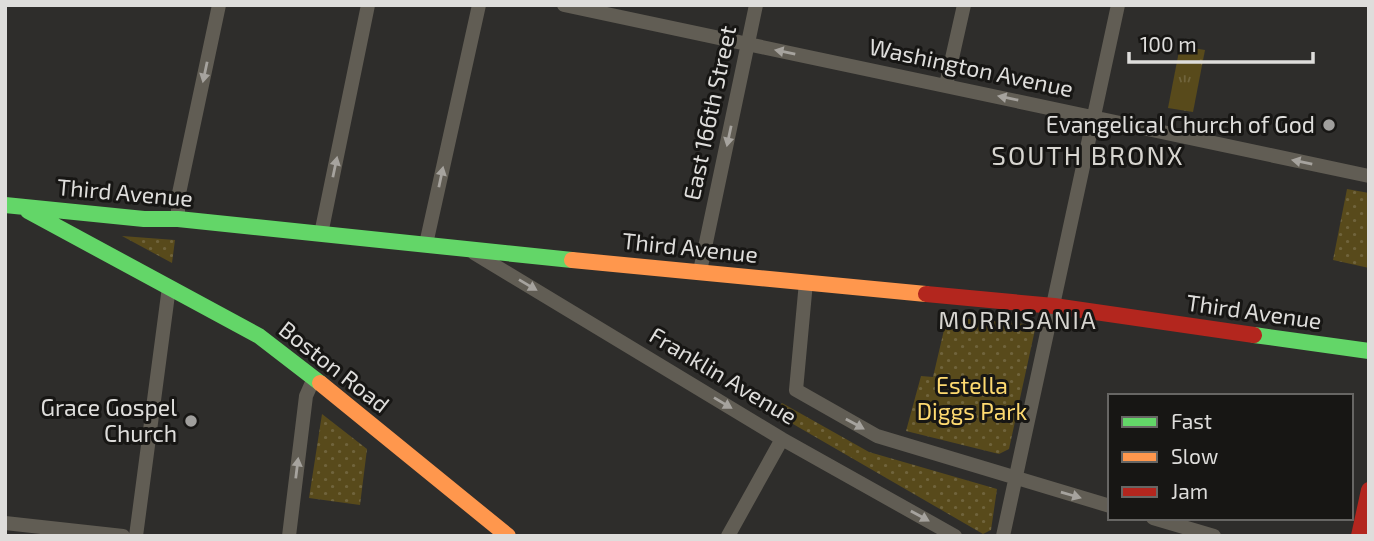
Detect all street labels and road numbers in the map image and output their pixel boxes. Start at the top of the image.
street label: East 166th Street [677,23,741,203]
street label: Washington Avenue [867,32,1076,102]
street label: Third Avenue [56,172,194,212]
street label: Third Avenue [621,226,759,268]
street label: Third Avenue [1185,288,1324,334]
street label: Boston Road [274,314,395,418]
street label: Franklin Avenue [645,320,802,430]

